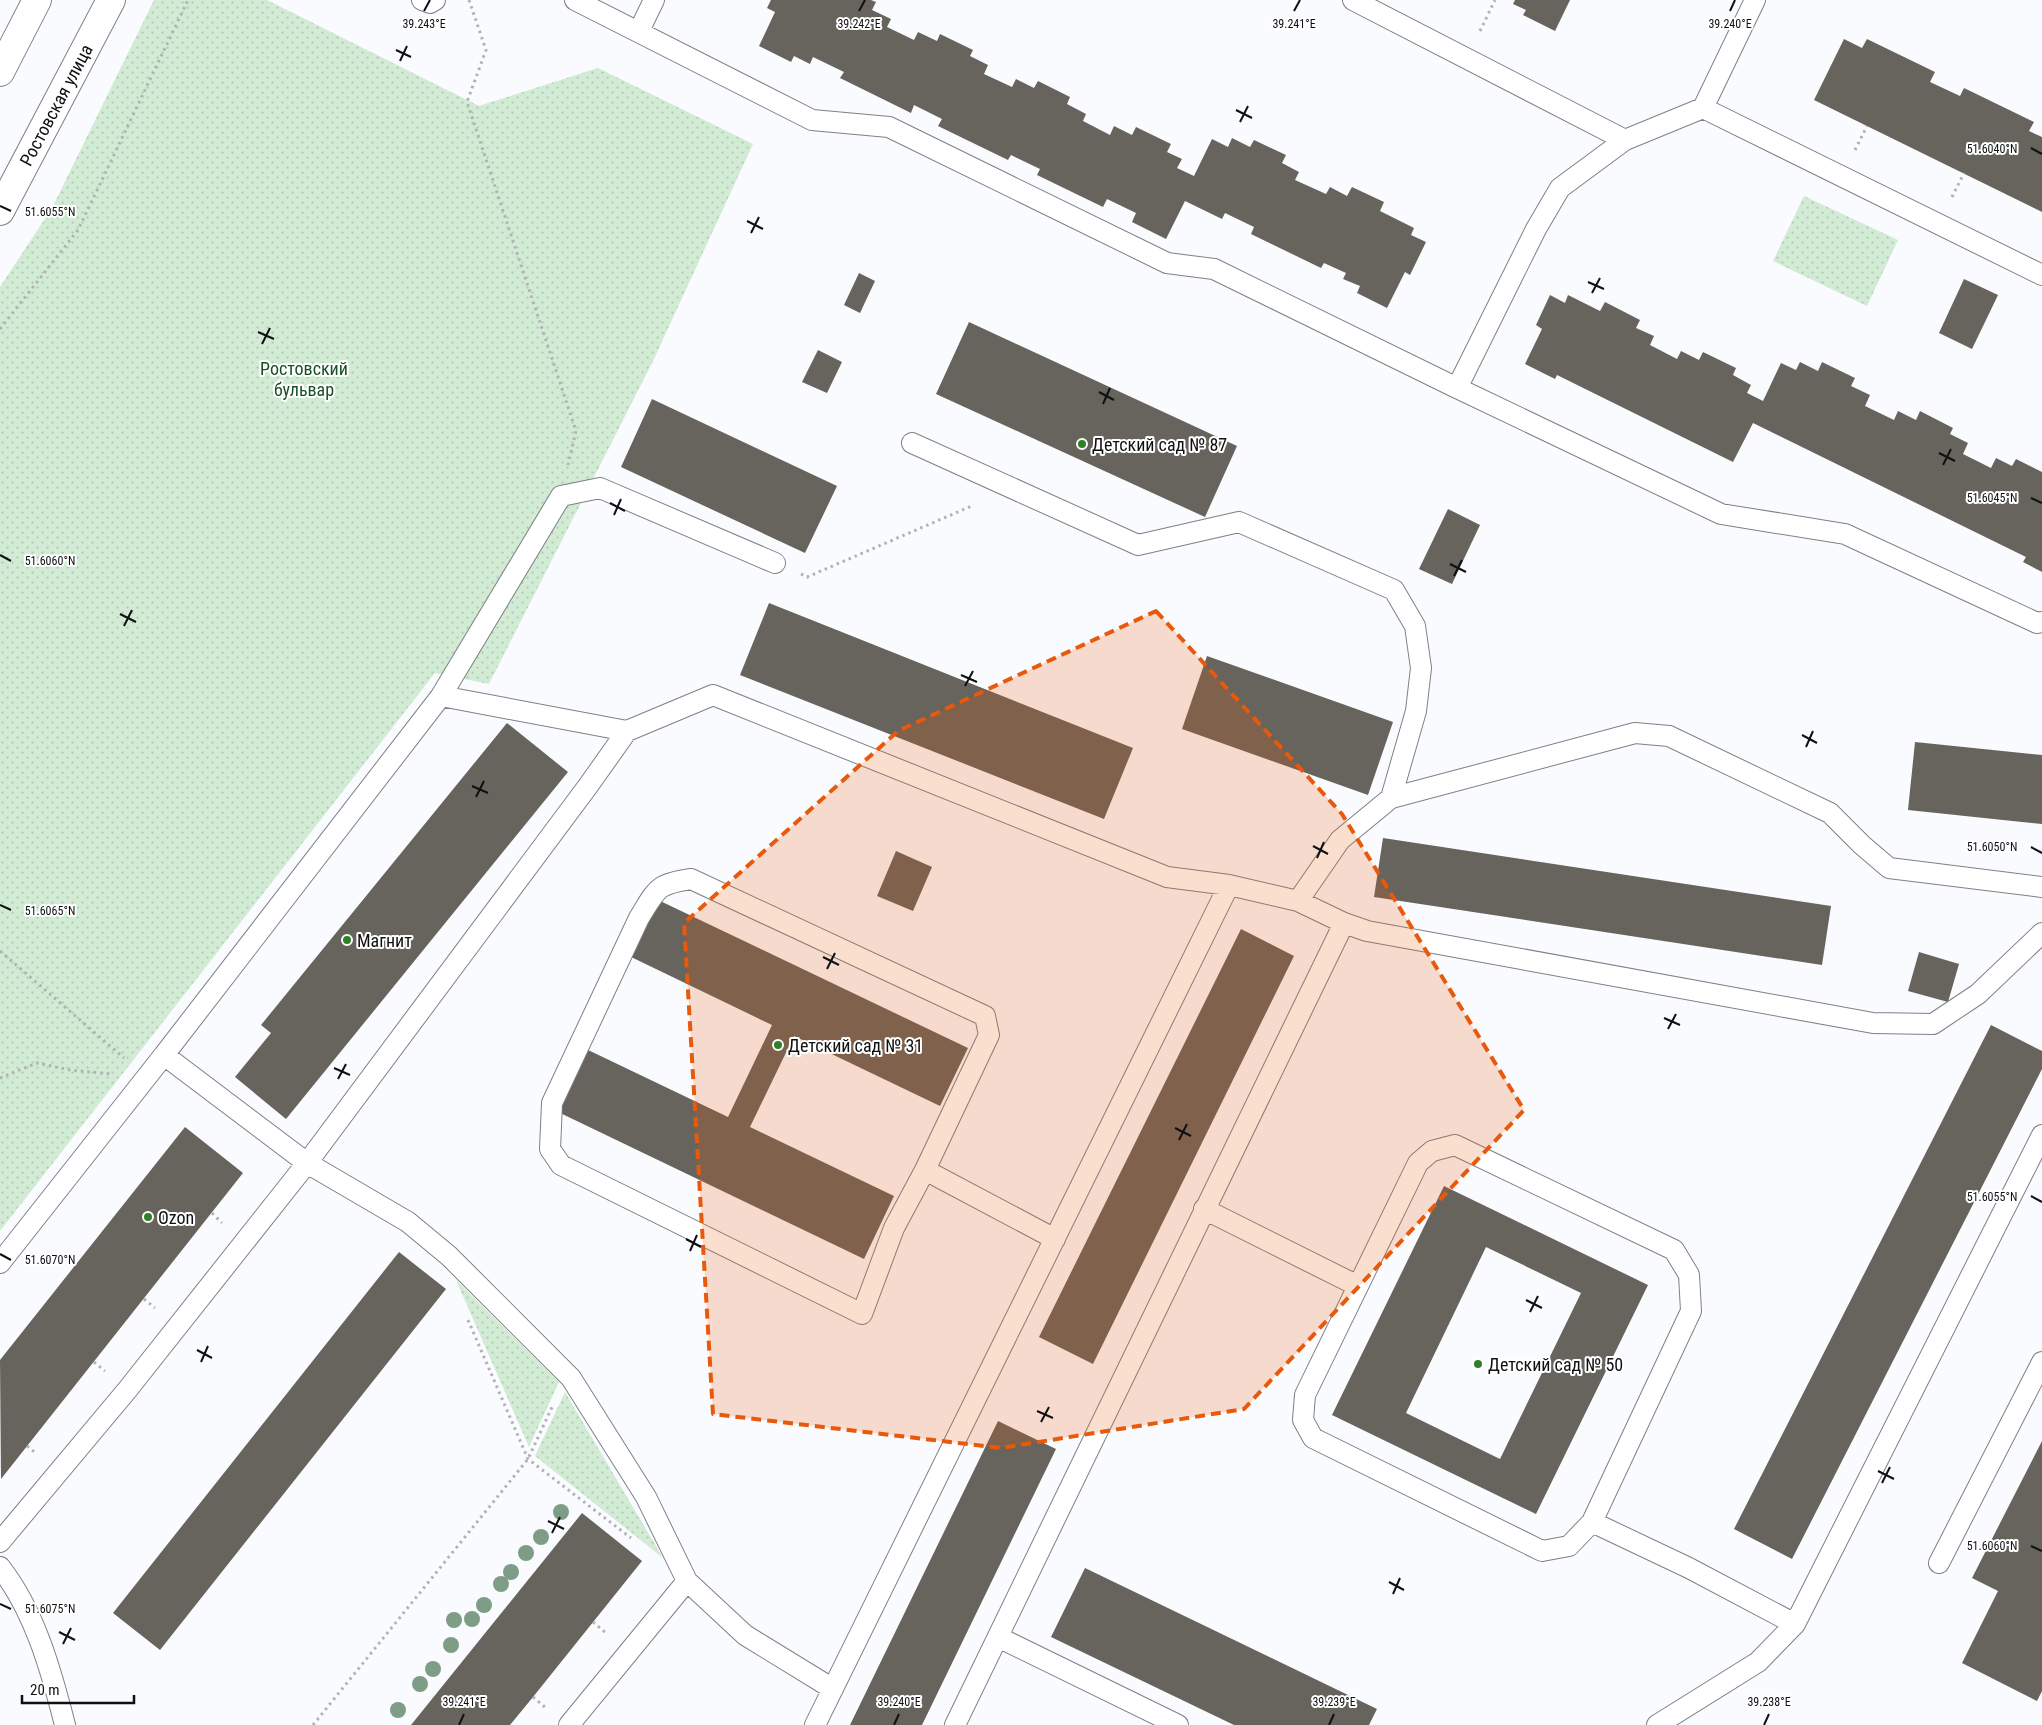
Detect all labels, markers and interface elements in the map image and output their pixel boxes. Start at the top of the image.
text: 39.243°E [402,17,446,31]
text: 39.242°E [837,17,881,31]
text: 39.241°E [1272,17,1316,31]
text: 39.240°E [1708,17,1752,31]
street label: Ростовская улица [15,41,97,169]
text: 51.6040°N [1967,142,2017,156]
text: 51.6055°N [25,205,75,219]
park label: Ростовский бульвар [260,358,348,400]
place label: Детский сад № 87 [1092,434,1227,455]
marker: Детский сад № 87 [1076,438,1088,450]
text: 51.6045°N [1967,491,2017,505]
text: 51.6060°N [25,554,75,568]
text: 51.6050°N [1967,840,2017,854]
text: 51.6065°N [25,904,75,918]
place label: Магнит [357,930,412,951]
marker: Магнит [341,934,353,946]
place label: Детский сад № 31 [788,1035,923,1056]
marker: Детский сад № 31 [772,1039,784,1051]
text: 51.6055°N [1967,1190,2017,1204]
place label: Ozon [158,1207,194,1228]
marker: Ozon [142,1211,154,1223]
text: 51.6070°N [25,1253,75,1267]
place label: Детский сад № 50 [1488,1354,1623,1375]
marker: Детский сад № 50 [1472,1358,1484,1370]
text: 51.6060°N [1967,1539,2017,1553]
text: 51.6075°N [25,1602,75,1616]
scale bar [22,1672,135,1704]
text: 20 m [30,1681,60,1699]
text: 39.241°E [442,1695,486,1709]
text: 39.240°E [877,1695,921,1709]
text: 39.239°E [1312,1695,1356,1709]
text: 39.238°E [1747,1695,1791,1709]

